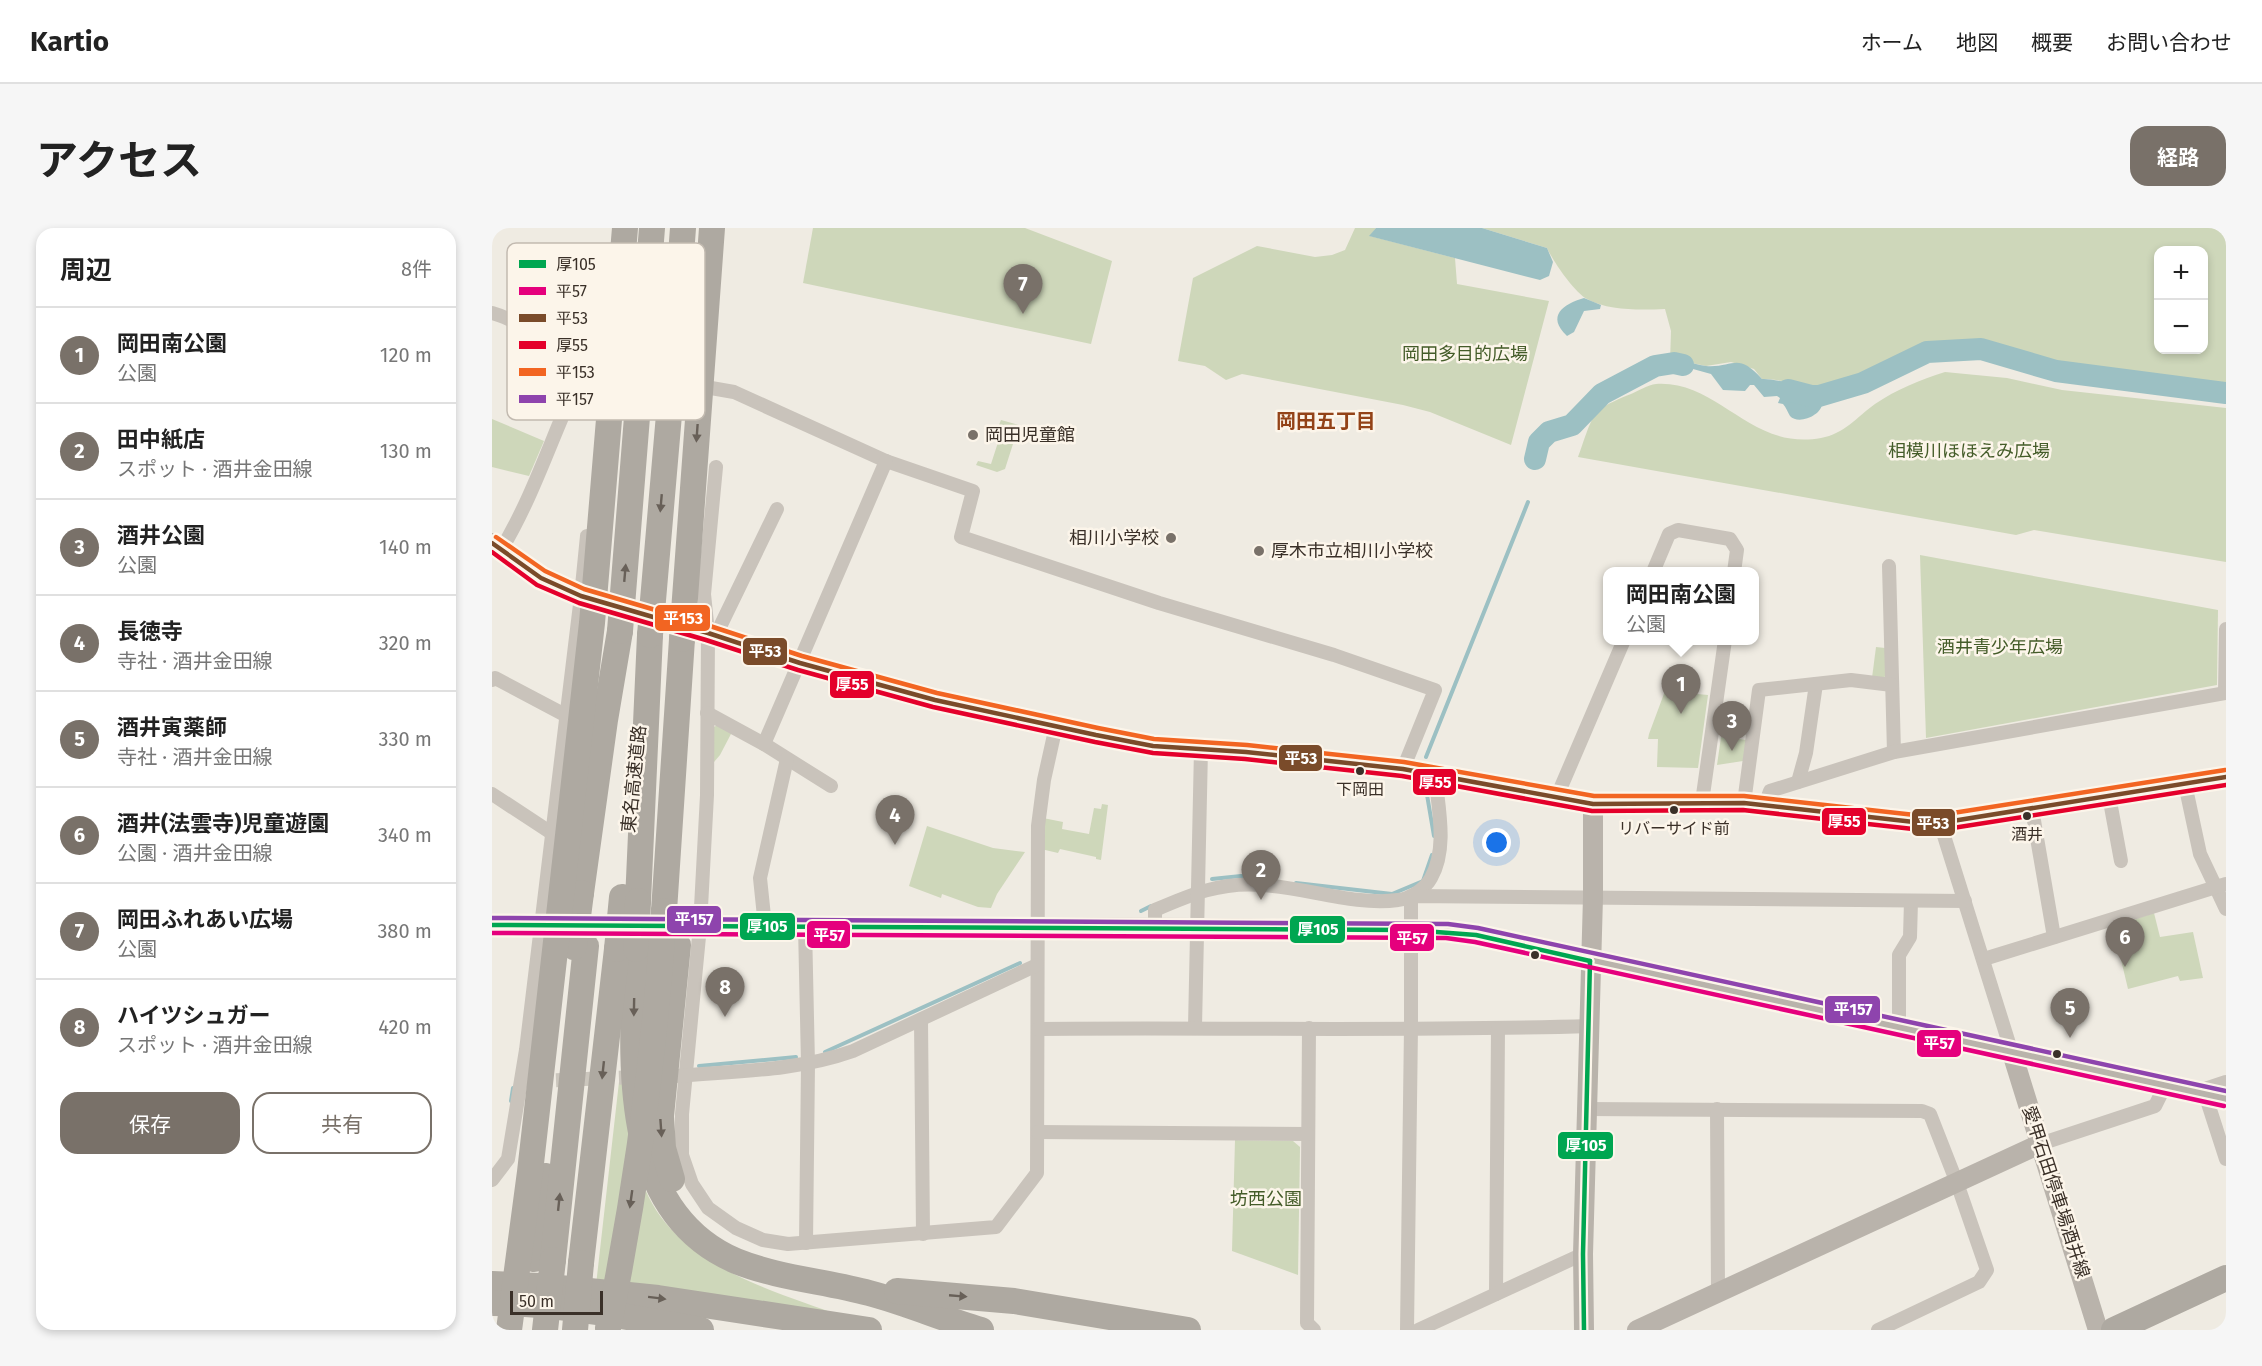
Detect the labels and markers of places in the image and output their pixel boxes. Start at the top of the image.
pin: 7 [1004,264,1042,314]
place label: 岡田児童館 [985,424,1075,446]
marker: 岡田児童館 [966,428,980,442]
place label: 相川小学校 [1069,527,1159,549]
marker: 相川小学校 [1164,531,1178,545]
place label: 厚木市立相川小学校 [1271,540,1433,562]
marker: 厚木市立相川小学校 [1252,544,1266,558]
pin: 1 [1662,664,1700,714]
pin: 3 [1712,702,1752,751]
marker: 下岡田 [1354,765,1366,777]
place label: 下岡田 [1336,780,1384,799]
pin: 4 [876,796,914,845]
marker: リバーサイド前 [1668,804,1680,816]
marker: 酒井 [2021,810,2033,822]
place label: リバーサイド前 [1618,819,1730,838]
place label: 酒井 [2011,825,2043,844]
pin: 2 [1242,850,1280,900]
pin: 6 [2106,918,2144,967]
unlabelled marker [1529,949,1541,961]
pin: 8 [706,968,744,1017]
pin: 5 [2050,988,2090,1038]
unlabelled marker [2051,1048,2063,1060]

